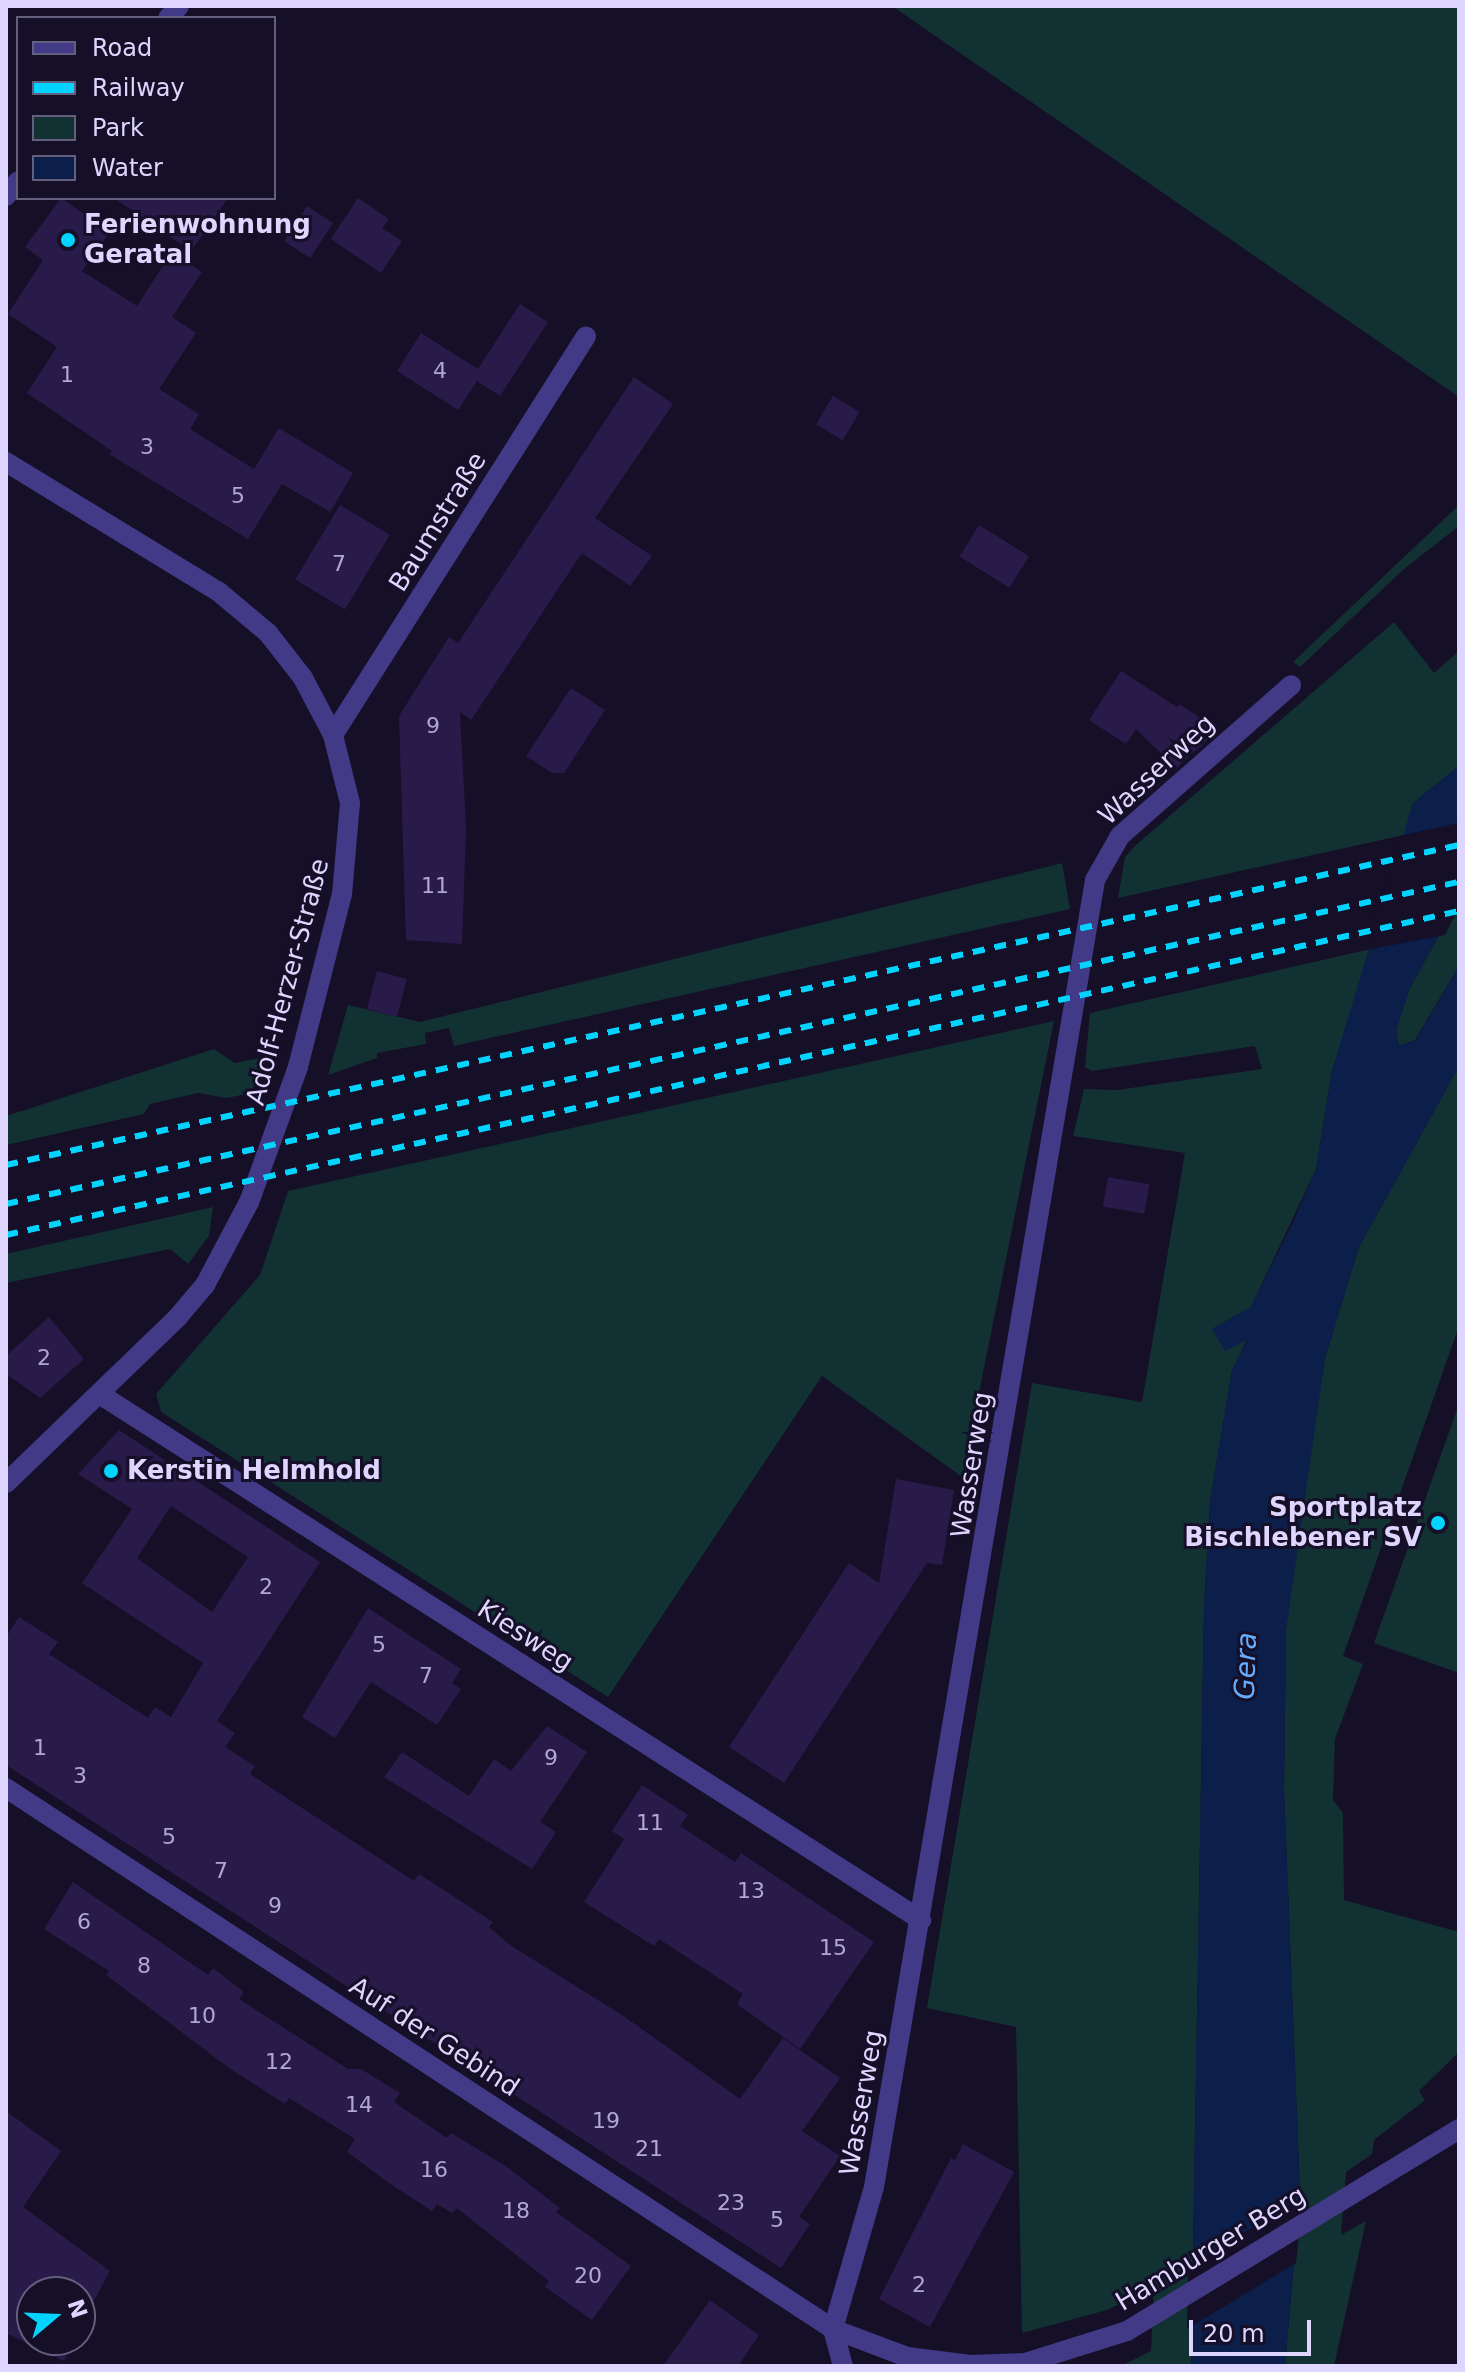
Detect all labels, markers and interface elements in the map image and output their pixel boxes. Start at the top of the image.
legend [16,16,276,200]
text: Road [92,34,152,62]
text: Railway [92,74,185,102]
text: Park [92,114,144,142]
text: Water [92,154,163,182]
place label: Ferienwohnung Geratal [84,209,311,270]
marker: Ferienwohnung Geratal [59,231,77,249]
house number: 4 [433,358,447,384]
house number: 1 [60,362,74,388]
house number: 3 [140,434,154,460]
street label: Baumstraße [383,447,493,597]
house number: 5 [231,483,245,509]
house number: 7 [332,551,346,577]
street label: Wasserweg [1092,708,1222,832]
house number: 9 [426,713,440,739]
street label: Adolf-Herzer-Straße [240,855,336,1109]
house number: 11 [421,873,449,899]
house number: 2 [37,1345,51,1371]
street label: Wasserweg [945,1390,999,1540]
place label: Kerstin Helmhold [127,1455,381,1487]
marker: Kerstin Helmhold [102,1462,120,1480]
place label: Sportplatz Bischlebener SV [1184,1492,1422,1554]
marker: Sportplatz Bischlebener SV [1429,1514,1447,1532]
house number: 2 [259,1574,273,1600]
street label: Kiesweg [471,1594,579,1678]
house number: 5 [372,1632,386,1658]
water label: Gera [1228,1632,1264,1700]
house number: 7 [419,1663,433,1689]
house number: 1 [33,1735,47,1761]
house number: 9 [544,1745,558,1771]
house number: 3 [73,1763,87,1789]
house number: 11 [636,1810,664,1836]
house number: 5 [162,1824,176,1850]
house number: 7 [214,1858,228,1884]
house number: 13 [737,1878,765,1904]
house number: 9 [268,1893,282,1919]
house number: 6 [77,1909,91,1935]
house number: 15 [819,1935,847,1961]
house number: 8 [137,1953,151,1979]
street label: Auf der Gebind [343,1971,525,2103]
house number: 10 [188,2003,216,2029]
street label: Wasserweg [834,2028,890,2178]
house number: 12 [265,2049,293,2075]
house number: 14 [345,2092,373,2118]
house number: 19 [592,2108,620,2134]
house number: 21 [635,2136,663,2162]
house number: 16 [420,2157,448,2183]
street label: Hamburger Berg [1110,2180,1312,2318]
house number: 23 [717,2190,745,2216]
house number: 18 [502,2198,530,2224]
house number: 5 [770,2207,784,2233]
house number: 20 [574,2263,602,2289]
house number: 2 [912,2272,926,2298]
north arrow [16,2276,96,2356]
text: N [62,2296,92,2321]
scale bar [1193,2304,1315,2354]
text: 20 m [1203,2320,1265,2348]

